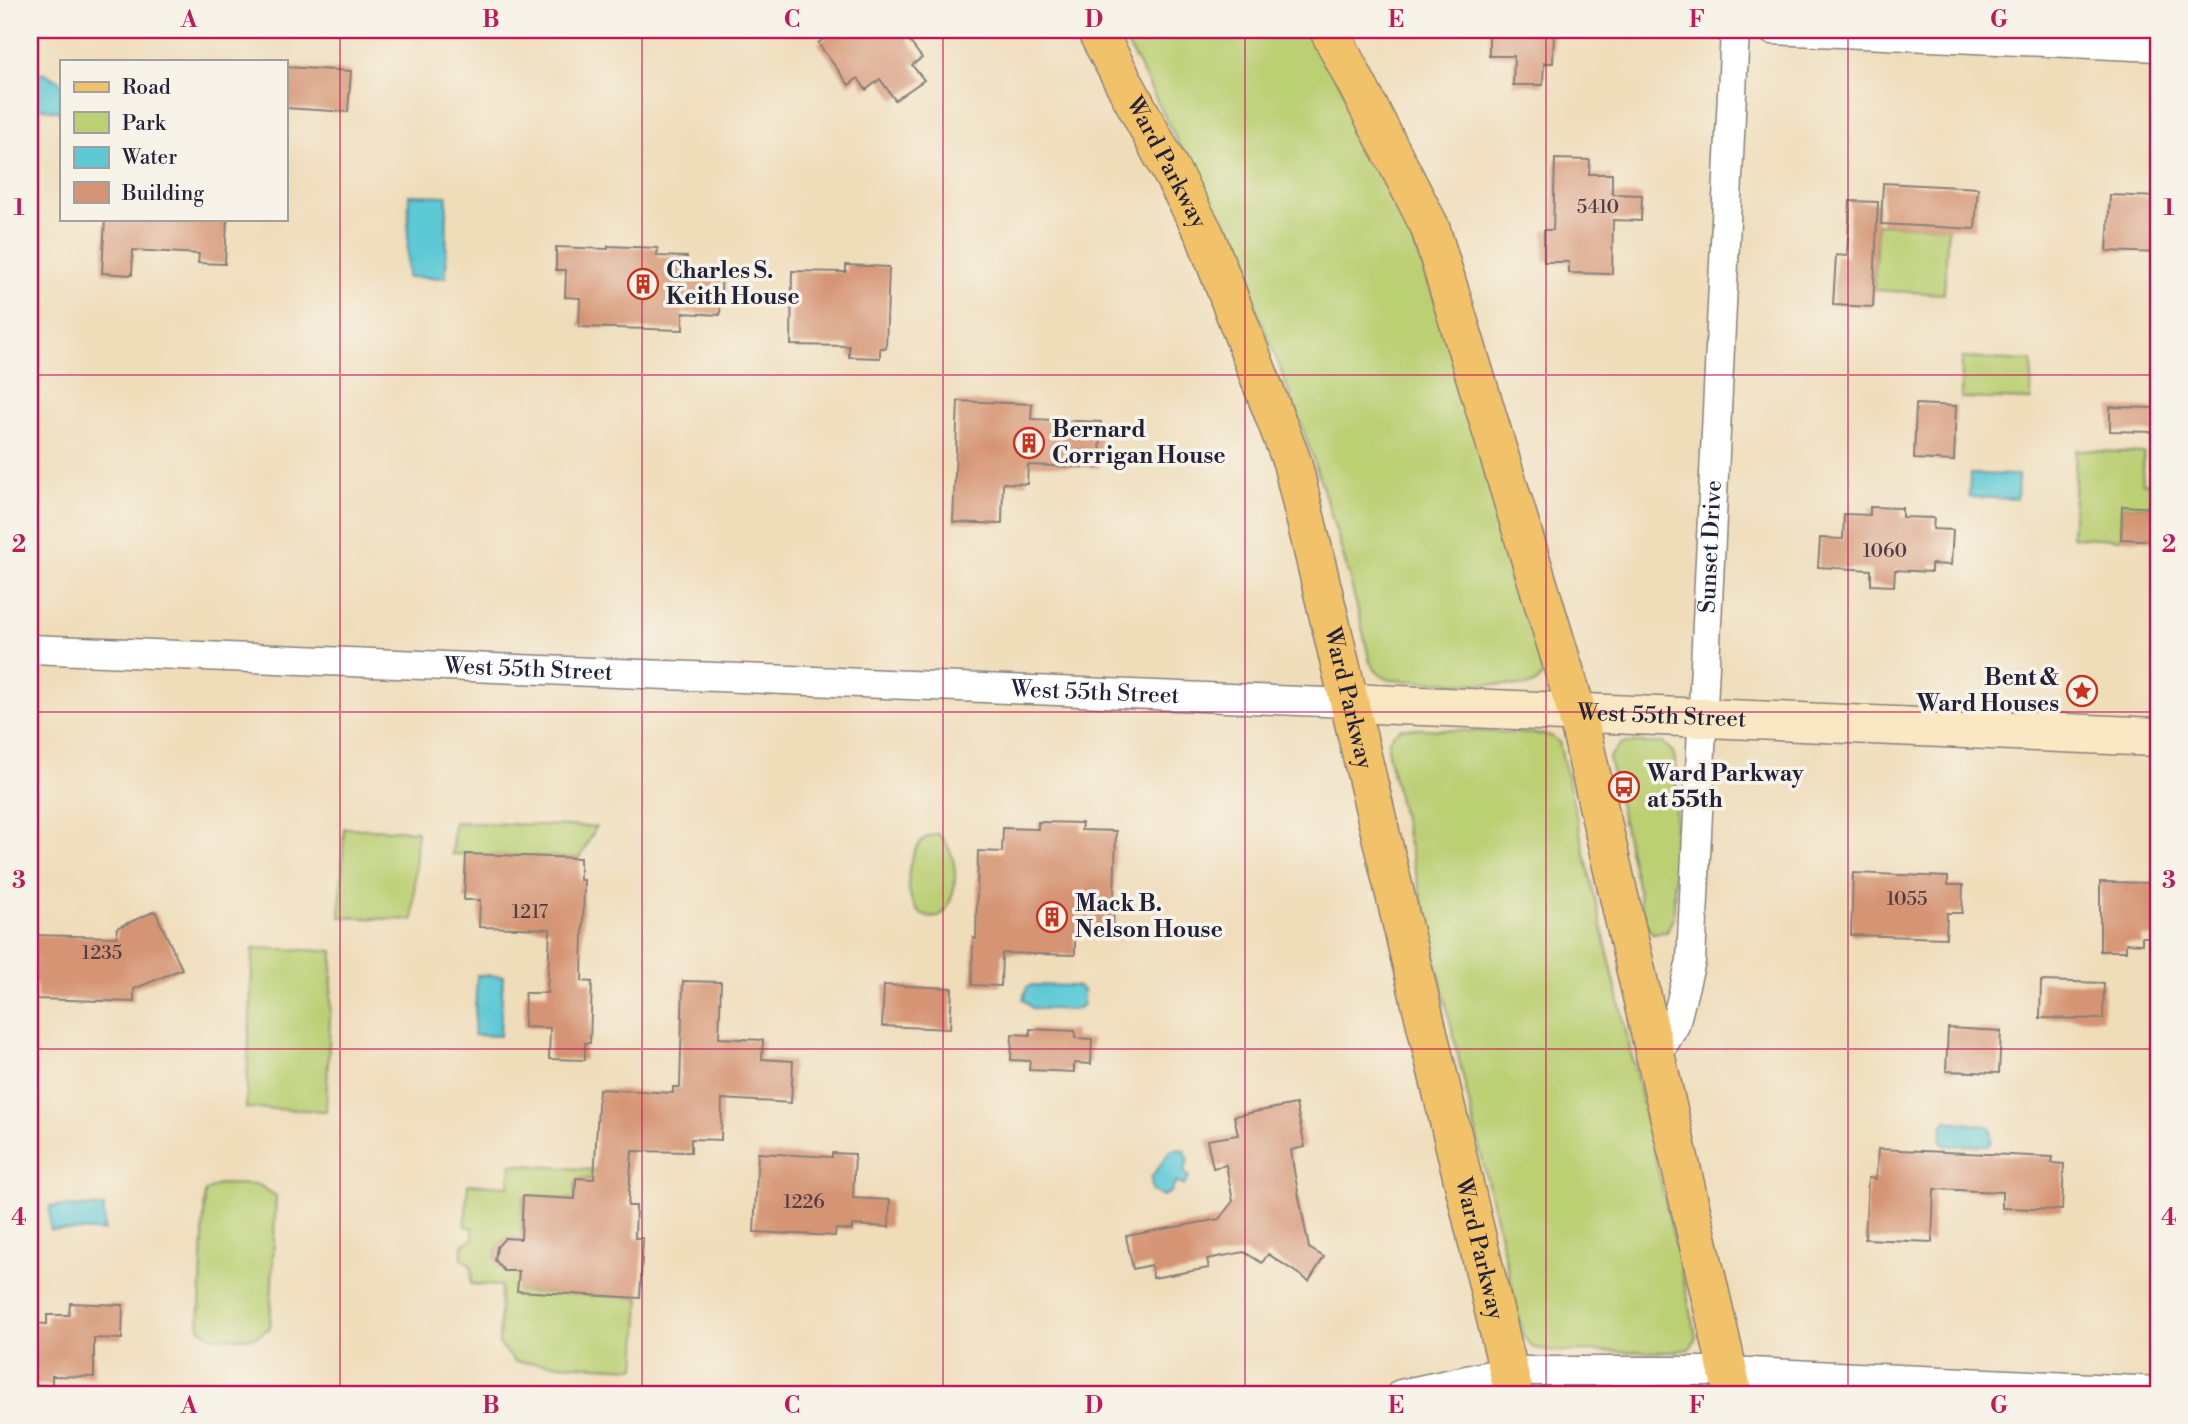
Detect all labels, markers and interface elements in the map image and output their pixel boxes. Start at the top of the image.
text: A [180,6,198,34]
text: B [482,6,500,34]
text: C [784,6,800,34]
text: D [1085,6,1103,34]
text: E [1388,6,1404,34]
text: F [1689,6,1705,34]
text: G [1990,6,2008,34]
legend [60,60,287,220]
text: Road [122,75,171,101]
street label: Ward Parkway [1120,91,1213,234]
text: Park [122,111,167,137]
text: Water [121,145,177,171]
text: Building [121,181,204,207]
text: 1 [13,194,25,222]
text: 1 [2163,194,2175,222]
house number: 5410 [1577,195,1619,219]
place label: Charles S. Keith House [666,257,800,311]
building icon: Charles S. Keith House [626,267,660,301]
place label: Bernard Corrigan House [1052,416,1226,470]
building icon: Bernard Corrigan House [1012,426,1046,460]
street label: Sunset Drive [1693,479,1728,614]
text: 2 [12,531,26,559]
text: 2 [2162,531,2176,559]
house number: 1060 [1863,539,1907,563]
street label: Ward Parkway [1318,623,1379,773]
street label: West 55th Street [443,652,614,687]
place label: Bent & Ward Houses [1915,664,2060,718]
place icon: Bent & Ward Houses [2065,674,2099,708]
street label: West 55th Street [1009,675,1180,710]
street label: West 55th Street [1576,699,1747,734]
place label: Ward Parkway at 55th [1646,760,1804,814]
bus stop icon: Ward Parkway at 55th [1607,770,1641,804]
text: 3 [12,867,26,895]
text: 3 [2162,867,2176,895]
house number: 1055 [1886,887,1928,911]
place label: Mack B. Nelson House [1075,890,1223,944]
house number: 1217 [512,900,549,924]
building icon: Mack B. Nelson House [1035,900,1069,934]
house number: 1235 [82,941,122,965]
street label: Ward Parkway [1449,1174,1510,1323]
house number: 1226 [783,1190,825,1214]
text: 4 [11,1204,27,1232]
text: 4 [2161,1204,2177,1232]
text: A [180,1392,198,1420]
text: B [482,1392,500,1420]
text: C [784,1392,800,1420]
text: D [1085,1392,1103,1420]
text: E [1388,1392,1404,1420]
text: F [1689,1392,1705,1420]
text: G [1990,1392,2008,1420]

